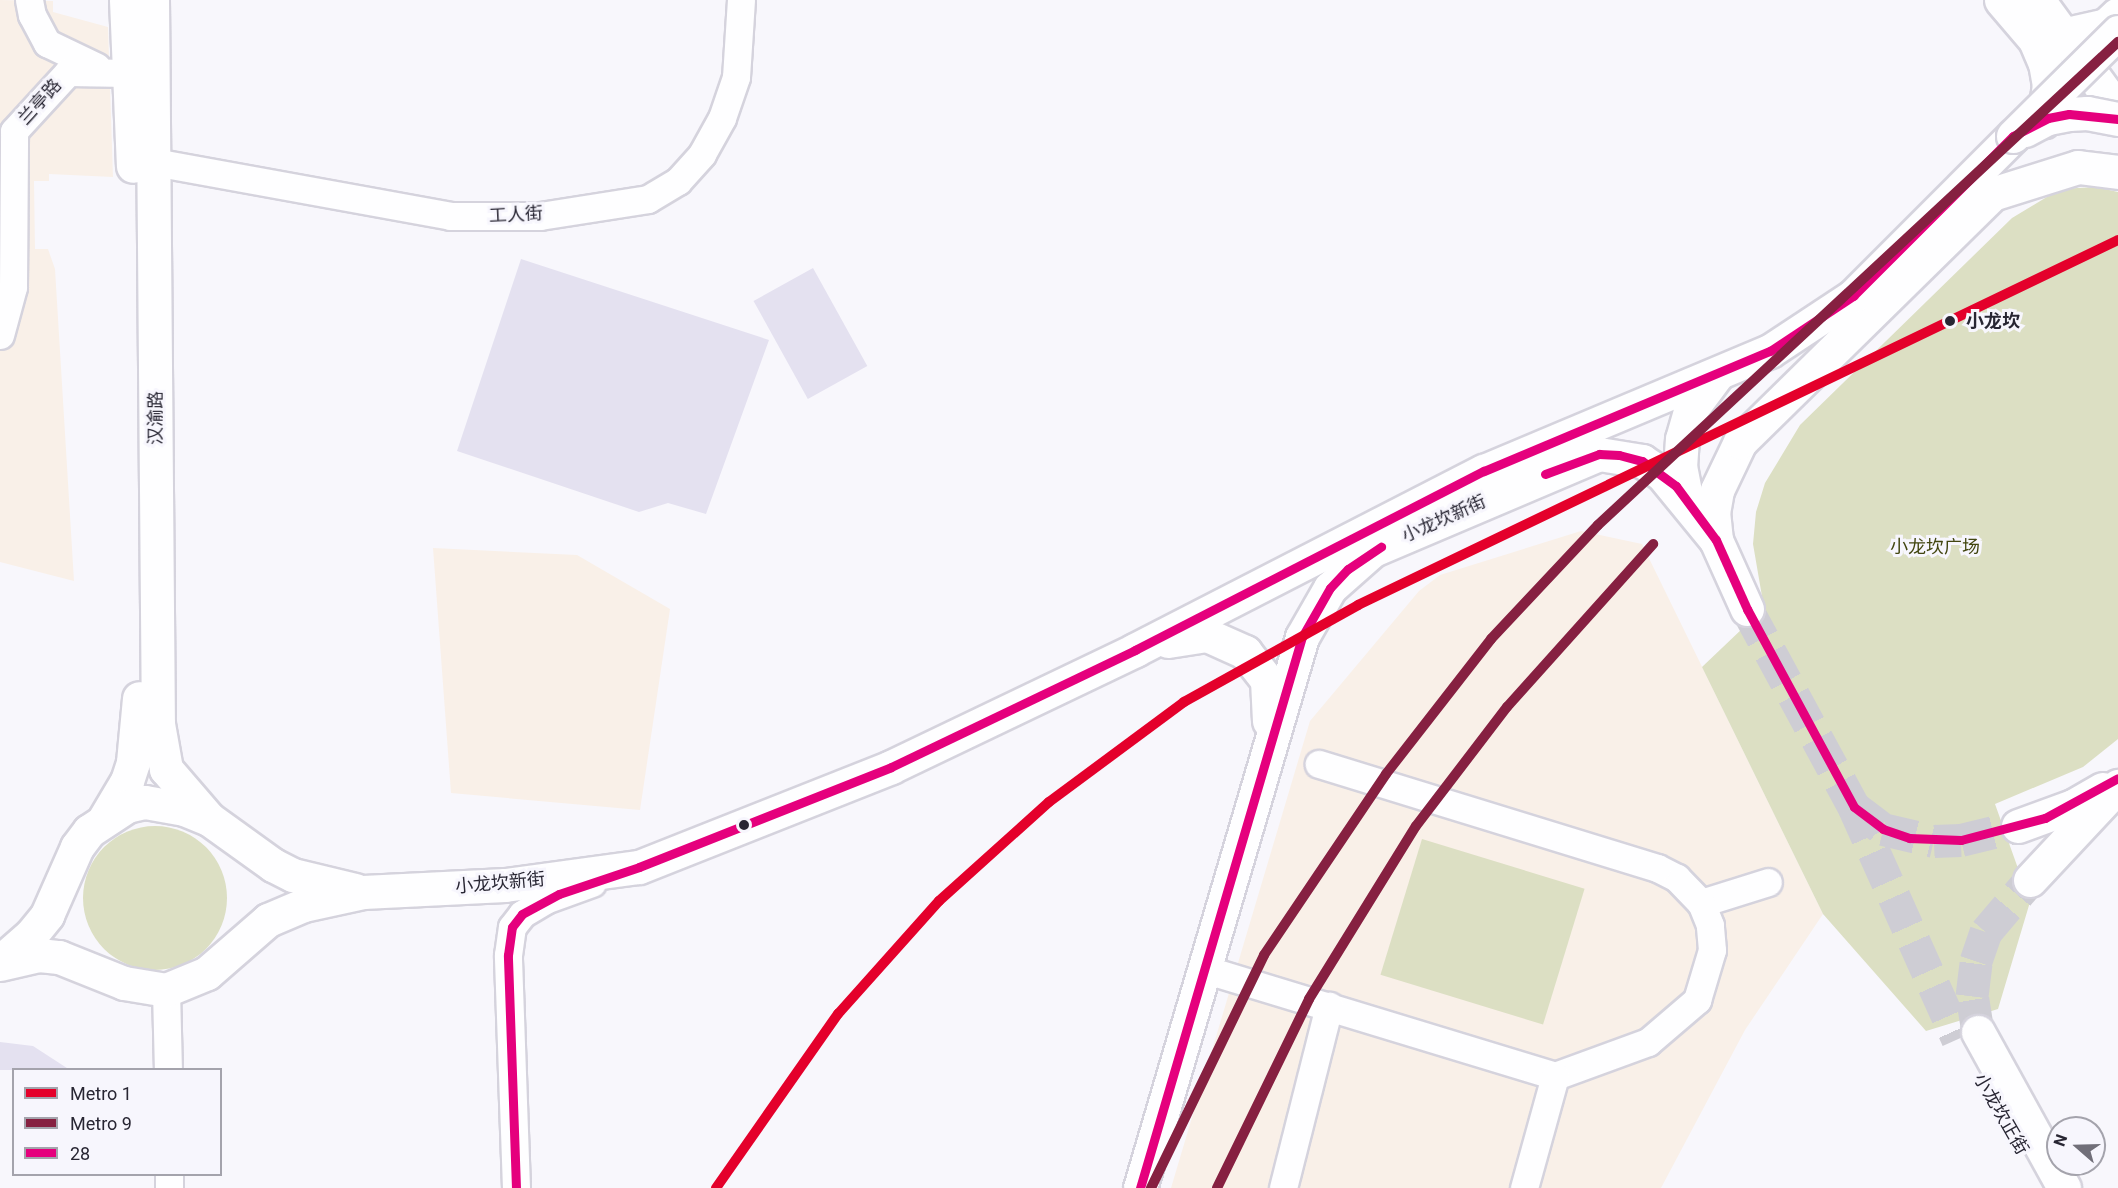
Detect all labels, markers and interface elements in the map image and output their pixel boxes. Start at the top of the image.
street label: 兰亭路 [14,75,66,129]
street label: 工人街 [488,203,544,227]
marker: 小龙坎 [1939,310,1961,332]
place label: 小龙坎 [1966,310,2020,332]
street label: 汉渝路 [145,391,167,445]
street label: 小龙坎新街 [1398,491,1490,547]
park label: 小龙坎广场 [1890,536,1980,558]
unlabelled marker [738,819,750,831]
street label: 小龙坎新街 [454,868,546,898]
legend [12,1068,222,1176]
street label: 小龙坎正街 [1969,1070,2033,1158]
text: Metro 1 [70,1083,132,1104]
text: Metro 9 [70,1113,132,1134]
north arrow [2046,1116,2106,1176]
text: N [2050,1132,2071,1149]
text: 28 [70,1143,90,1164]

